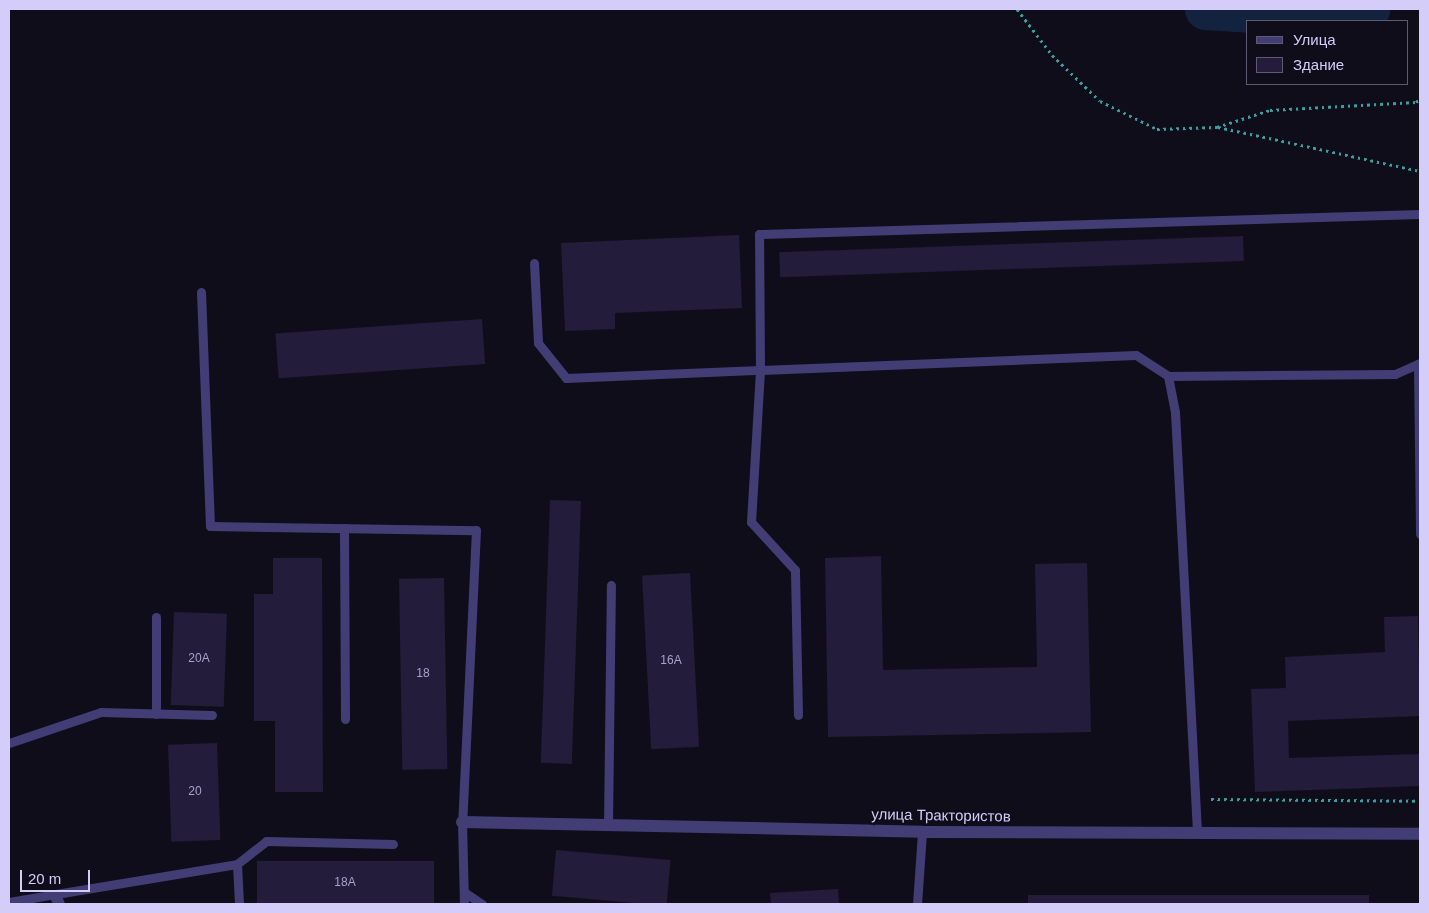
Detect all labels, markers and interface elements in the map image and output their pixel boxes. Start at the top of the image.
legend [1246,20,1409,85]
text: Улица [1293,31,1336,48]
text: Здание [1293,56,1344,73]
house number: 20А [188,652,210,666]
house number: 16А [660,654,682,668]
house number: 18 [416,667,430,681]
house number: 20 [188,785,202,799]
street label: улица Трактористов [871,805,1011,825]
scale bar [22,860,92,892]
text: 20 m [28,870,61,887]
house number: 18А [334,876,356,890]

